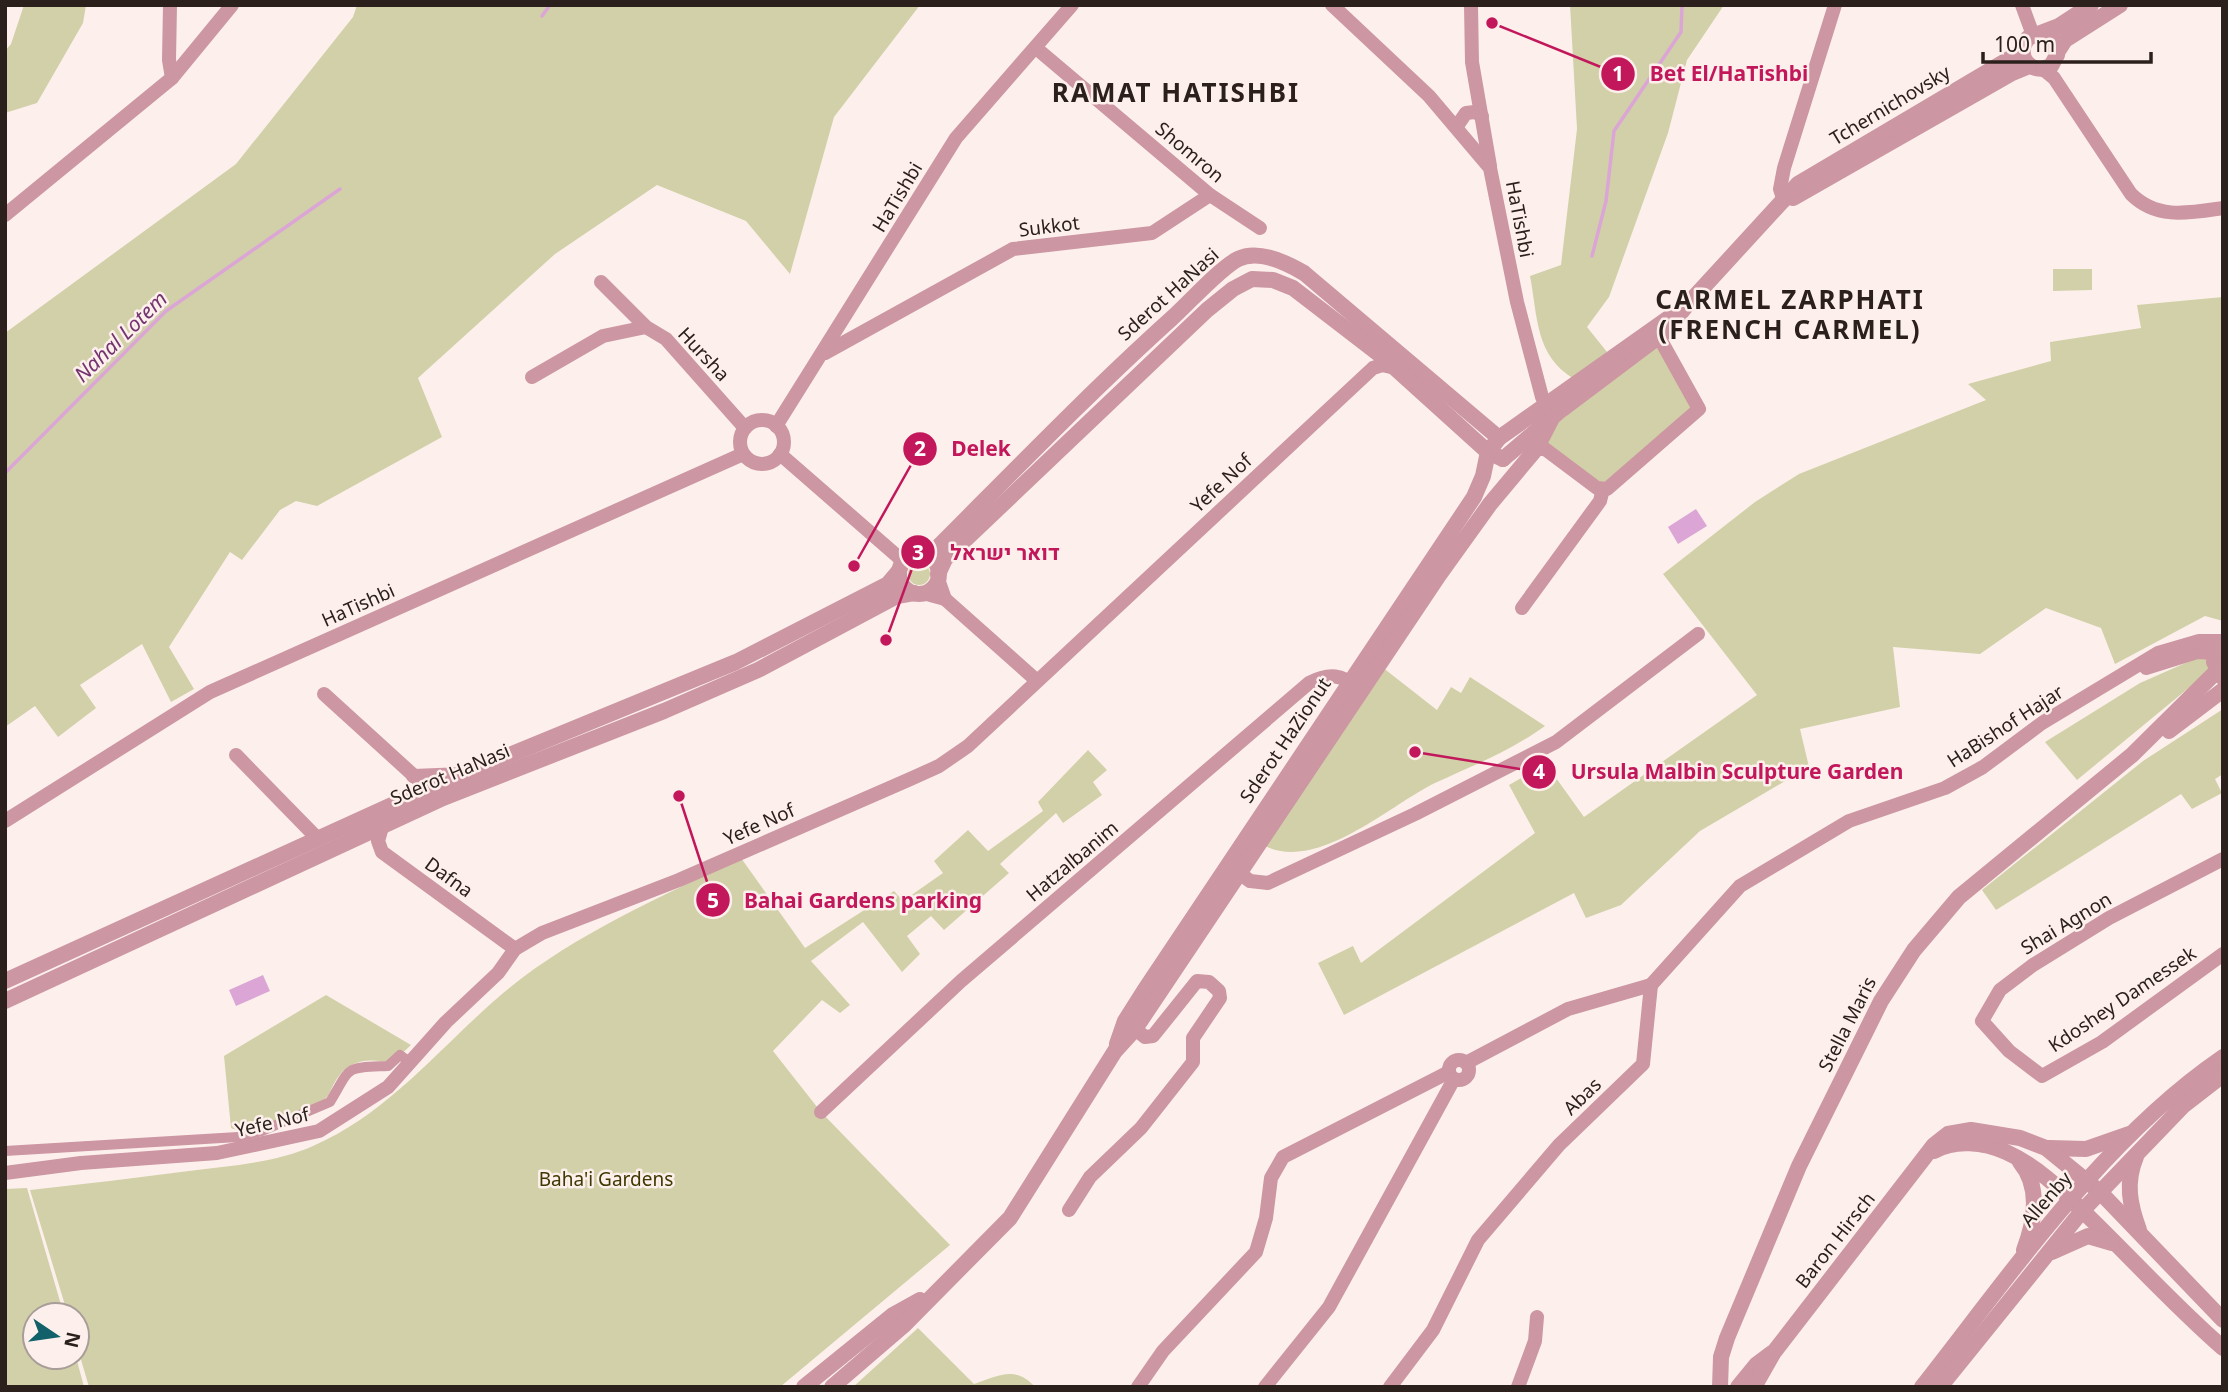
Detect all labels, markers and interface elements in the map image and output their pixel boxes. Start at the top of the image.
scale bar [1983,21,2151,65]
text: 100 m [1994,30,2055,58]
callout: Bet El/HaTishbi [1600,53,1822,95]
text: 1 [1612,59,1624,87]
text: Bet El/HaTishbi [1650,59,1808,87]
street label: Tchernichovsky [1825,59,1955,151]
district label: RAMAT HATISHBI [1052,74,1300,110]
street label: Shomron [1150,116,1230,188]
street label: HaTishbi [866,157,928,237]
street label: HaTishbi [1500,178,1540,260]
street label: Sukkot [1017,209,1081,243]
street label: Sderot HaNasi [1112,242,1224,346]
district label: CARMEL ZARPHATI (FRENCH CARMEL) [1655,281,1925,347]
water label: Nahal Lotem [68,285,173,388]
street label: Hursha [672,321,736,387]
callout: Delek [902,428,1025,470]
text: 2 [914,434,926,462]
text: Delek [951,434,1012,462]
street label: Yefe Nof [1185,447,1258,518]
callout: דואר ישראל [901,531,1073,573]
text: 3 [912,538,924,566]
text: דואר ישראל [950,538,1060,566]
street label: HaTishbi [317,577,399,633]
street label: Sderot HaZionut [1233,672,1337,808]
street label: HaBishof Hajar [1942,679,2068,773]
street label: Sderot HaNasi [386,737,514,811]
callout: Ursula Malbin Sculpture Garden [1521,751,1917,793]
text: 4 [1533,757,1545,785]
text: Ursula Malbin Sculpture Garden [1571,757,1903,785]
street label: Yefe Nof [719,796,800,851]
street label: Hatzalbanim [1020,815,1124,907]
street label: Dafna [420,851,478,903]
callout: Bahai Gardens parking [695,879,997,921]
text: 5 [707,886,719,914]
text: Bahai Gardens parking [744,886,982,914]
street label: Shai Agnon [2016,886,2116,960]
street label: Kdoshey Damessek [2043,940,2201,1058]
street label: Stella Maris [1812,972,1882,1076]
street label: Abas [1557,1072,1607,1120]
street label: Yefe Nof [232,1101,313,1143]
park label: Baha'i Gardens [539,1166,673,1192]
street label: Allenby [2015,1166,2077,1232]
street label: Baron Hirsch [1789,1187,1881,1293]
north arrow [21,1301,91,1371]
text: N [58,1329,87,1350]

